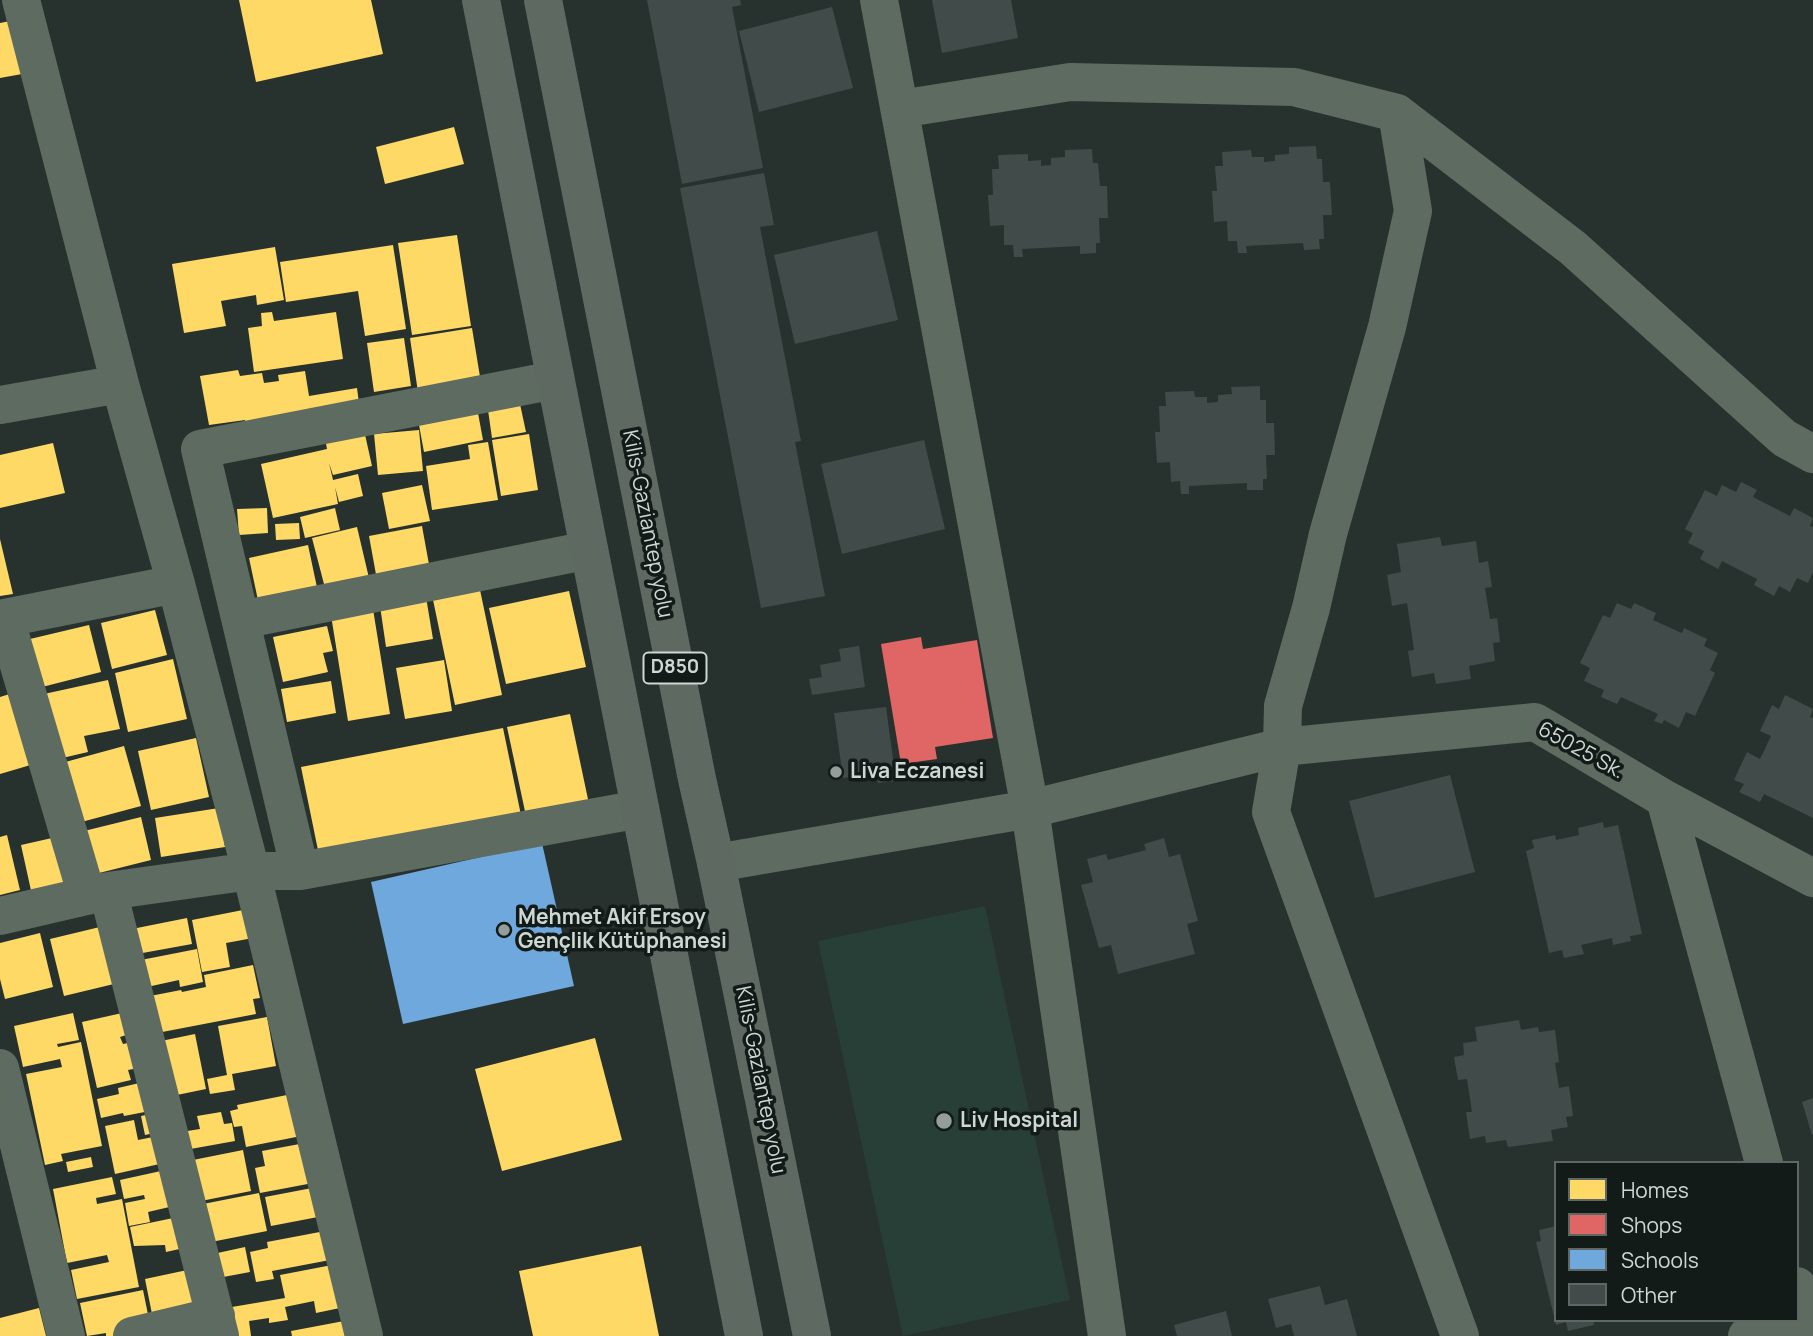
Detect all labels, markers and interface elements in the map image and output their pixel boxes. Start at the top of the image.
street label: Kilis-Gaziantep yolu [616,428,678,620]
road number: D850 [644,652,706,684]
street label: 65025 Sk. [1533,717,1629,785]
place label: Liva Eczanesi [850,759,984,785]
marker: Liva Eczanesi [828,764,844,780]
place label: Mehmet Akif Ersoy Gençlik Kütüphanesi [518,905,727,955]
marker: Mehmet Akif Ersoy Gençlik Kütüphanesi [496,922,512,938]
street label: Kilis-Gaziantep yolu [729,984,791,1176]
place label: Liv Hospital [960,1108,1078,1134]
marker: Liv Hospital [934,1111,954,1131]
legend [1554,1161,1799,1322]
text: Homes [1621,1176,1689,1204]
text: Shops [1621,1211,1682,1239]
text: Schools [1621,1246,1699,1274]
text: Other [1621,1281,1677,1309]

